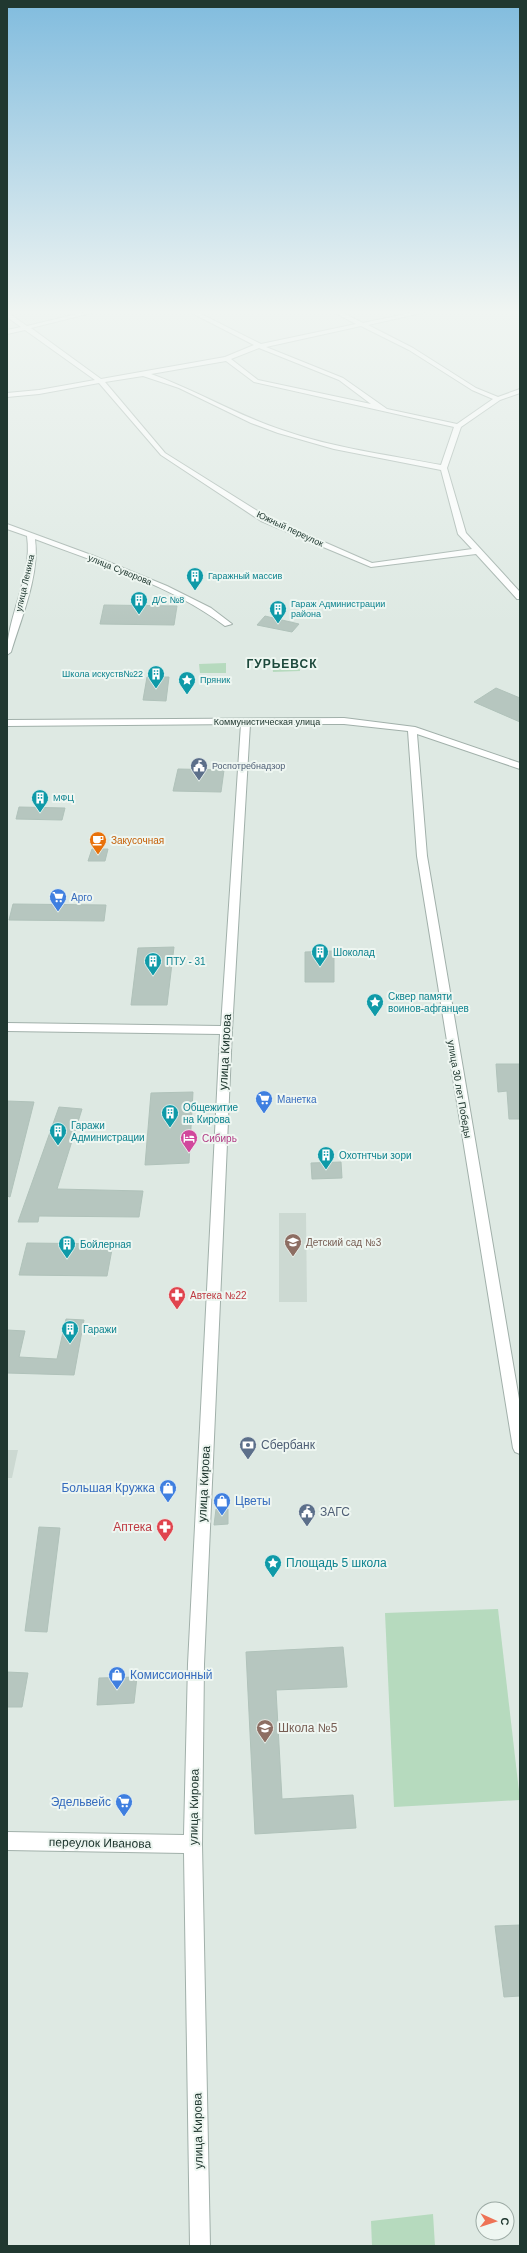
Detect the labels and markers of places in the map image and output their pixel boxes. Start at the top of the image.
building icon: Гаражный массив [185,566,205,591]
place label: Гаражный массив [208,571,283,581]
building icon: Д/С №8 [129,590,149,615]
place label: Д/С №8 [152,595,184,605]
building icon: Гараж Администрации района [268,599,288,624]
place label: Гараж Администрации района [291,599,385,619]
building icon: Школа искуств№22 [146,664,166,689]
place label: Школа искуств№22 [62,669,143,679]
place icon: Пряник [177,670,197,695]
place label: Пряник [200,675,230,685]
public building icon: Роспотребнадзор [189,756,209,781]
place label: Роспотребнадзор [212,761,285,771]
building icon: МФЦ [30,788,50,813]
place label: МФЦ [53,793,74,803]
cafe icon: Закусочная [88,830,108,855]
place label: Закусочная [111,835,164,846]
supermarket icon: Арго [48,887,68,912]
place label: Арго [71,892,93,903]
building icon: Шоколад [310,942,330,967]
place label: Шоколад [333,947,375,958]
building icon: ПТУ - 31 [143,951,163,976]
place label: ПТУ - 31 [166,956,206,967]
place label: Сквер памяти воинов-афганцев [388,991,469,1014]
place icon: Сквер памяти воинов-афганцев [365,992,385,1017]
supermarket icon: Манетка [254,1089,274,1114]
place label: Манетка [277,1094,317,1105]
place label: Общежитие на Кирова [183,1102,239,1125]
building icon: Общежитие на Кирова [160,1103,180,1128]
place label: Гаражи Администрации [71,1120,145,1143]
building icon: Гаражи Администрации [48,1121,68,1146]
hotel icon: Сибирь [179,1128,199,1153]
place label: Сибирь [202,1133,237,1144]
building icon: Охотнтчьи зори [316,1145,336,1170]
place label: Охотнтчьи зори [339,1150,412,1161]
school or university icon: Детский сад №3 [283,1232,303,1257]
building icon: Бойлерная [57,1234,77,1259]
place label: Детский сад №3 [306,1237,382,1248]
place label: Бойлерная [80,1239,131,1250]
pharmacy icon: Автека №22 [167,1285,187,1310]
place label: Автека №22 [190,1290,247,1301]
building icon: Гаражи [60,1319,80,1344]
place label: Гаражи [83,1324,117,1335]
bank icon: Сбербанк [238,1435,258,1460]
place label: Сбербанк [261,1438,316,1452]
shop icon: Большая Кружка [158,1478,178,1503]
place label: Большая Кружка [61,1481,155,1495]
shop icon: Цветы [212,1491,232,1516]
place label: Цветы [235,1494,271,1508]
public building icon: ЗАГС [297,1502,317,1527]
place label: ЗАГС [320,1505,350,1519]
pharmacy icon: Аптека [155,1517,175,1542]
place label: Аптека [113,1520,152,1534]
place icon: Площадь 5 школа [263,1553,283,1578]
place label: Площадь 5 школа [286,1556,387,1570]
shop icon: Комиссионный [107,1665,127,1690]
place label: Комиссионный [130,1668,213,1682]
school or university icon: Школа №5 [255,1718,275,1743]
place label: Школа №5 [278,1721,338,1735]
supermarket icon: Эдельвейс [114,1792,134,1817]
place label: Эдельвейс [51,1795,111,1809]

